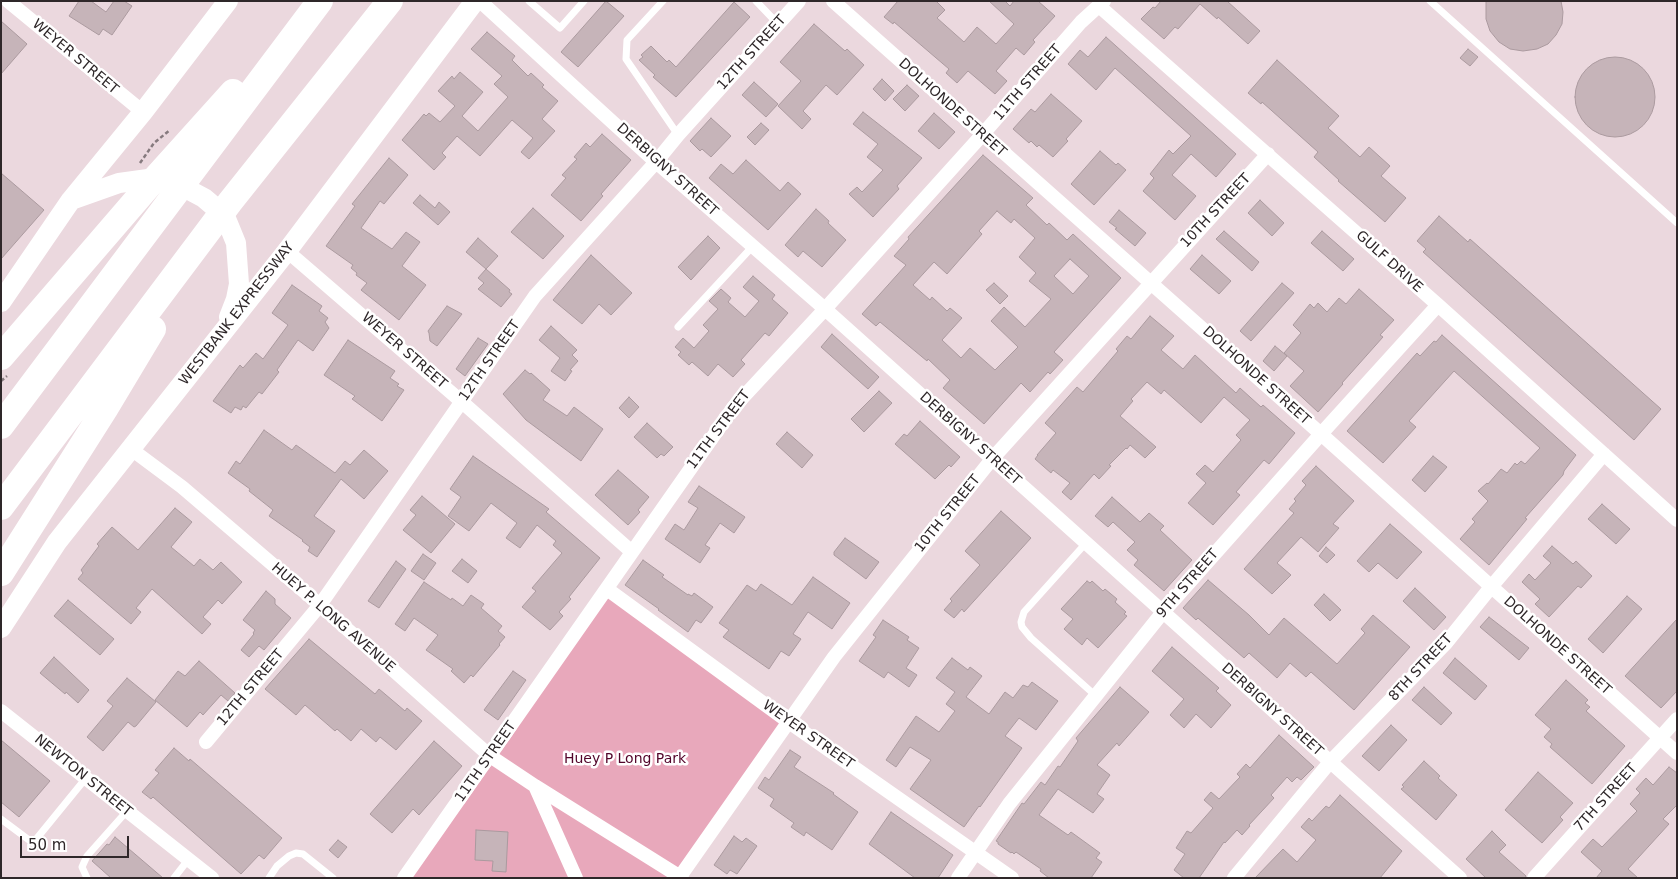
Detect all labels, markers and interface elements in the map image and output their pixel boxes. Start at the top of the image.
street label: 12TH STREET [714,12,790,94]
street label: WEYER STREET [28,16,122,98]
street label: 11TH STREET [991,42,1065,124]
street label: DOLHONDE STREET [895,55,1009,161]
street label: DERBIGNY STREET [613,120,721,220]
street label: 10TH STREET [1178,171,1254,251]
street label: GULF DRIVE [1352,228,1426,296]
street label: WESTBANK EXPRESSWAY [176,239,298,389]
street label: WEYER STREET [358,309,450,393]
street label: 12TH STREET [456,317,524,405]
street label: DOLHONDE STREET [1199,323,1313,429]
street label: 11TH STREET [684,387,754,473]
street label: DERBIGNY STREET [916,389,1024,489]
street label: 10TH STREET [912,472,984,556]
street label: 9TH STREET [1154,546,1222,622]
street label: HUEY P. LONG AVENUE [268,560,398,676]
street label: DOLHONDE STREET [1500,593,1614,699]
street label: 8TH STREET [1386,631,1456,705]
street label: 12TH STREET [214,646,288,730]
street label: DERBIGNY STREET [1218,660,1326,760]
street label: WEYER STREET [759,697,857,773]
street label: 11TH STREET [452,718,520,806]
street label: NEWTON STREET [31,731,135,821]
park label: Huey P Long Park [564,751,686,767]
street label: 7TH STREET [1571,760,1641,836]
scale bar [22,826,131,858]
text: 50 m [28,836,66,854]

